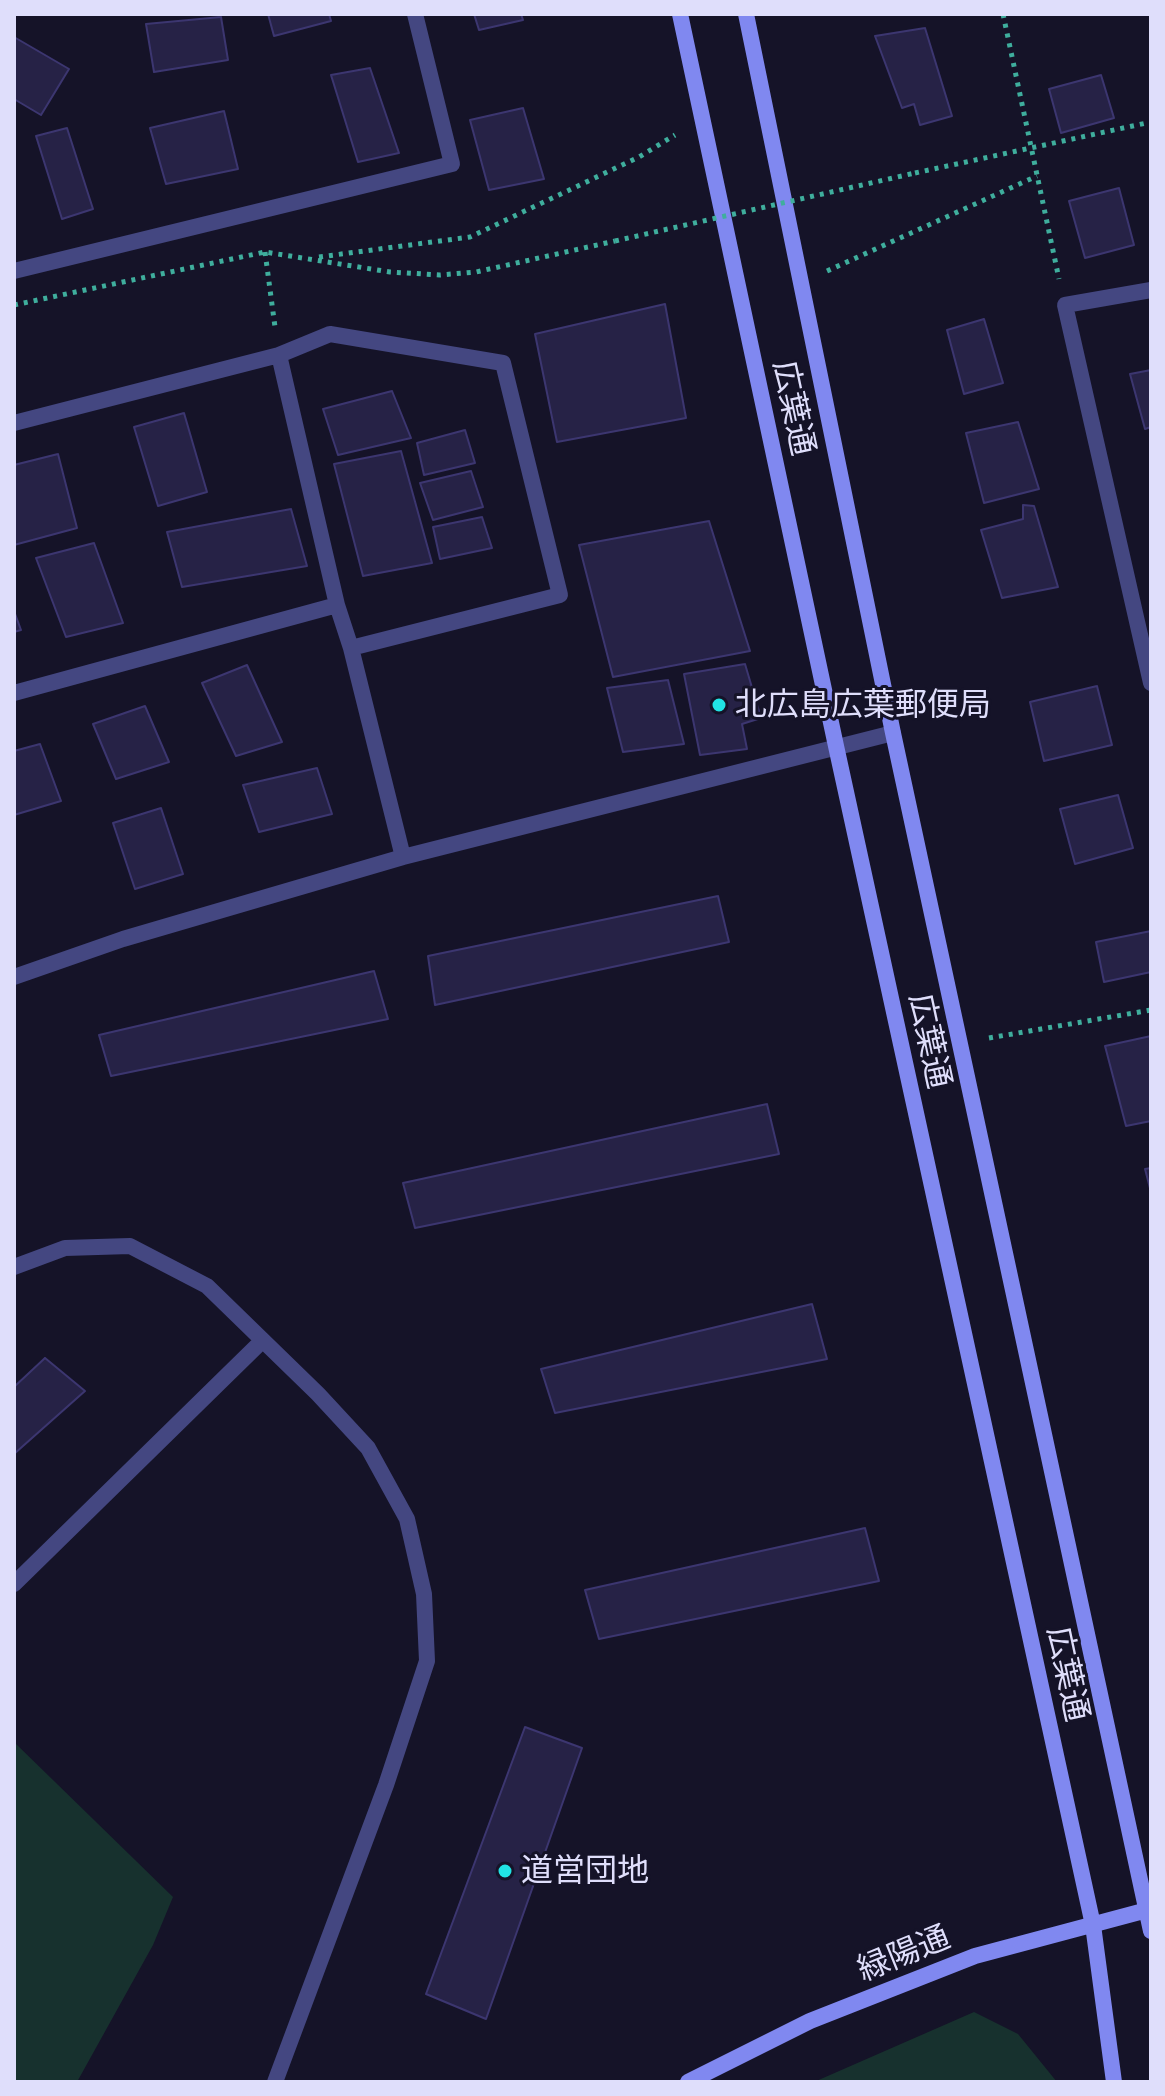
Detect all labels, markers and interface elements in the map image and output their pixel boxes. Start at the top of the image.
street label: 広葉通 [764,357,822,459]
place label: 北広島広葉郵便局 [735,686,991,724]
marker: 北広島広葉郵便局 [710,696,728,714]
street label: 広葉通 [900,990,958,1092]
street label: 広葉通 [1038,1623,1096,1725]
place label: 道営団地 [521,1852,649,1890]
marker: 道営団地 [496,1862,514,1880]
street label: 緑陽通 [852,1918,956,1990]

